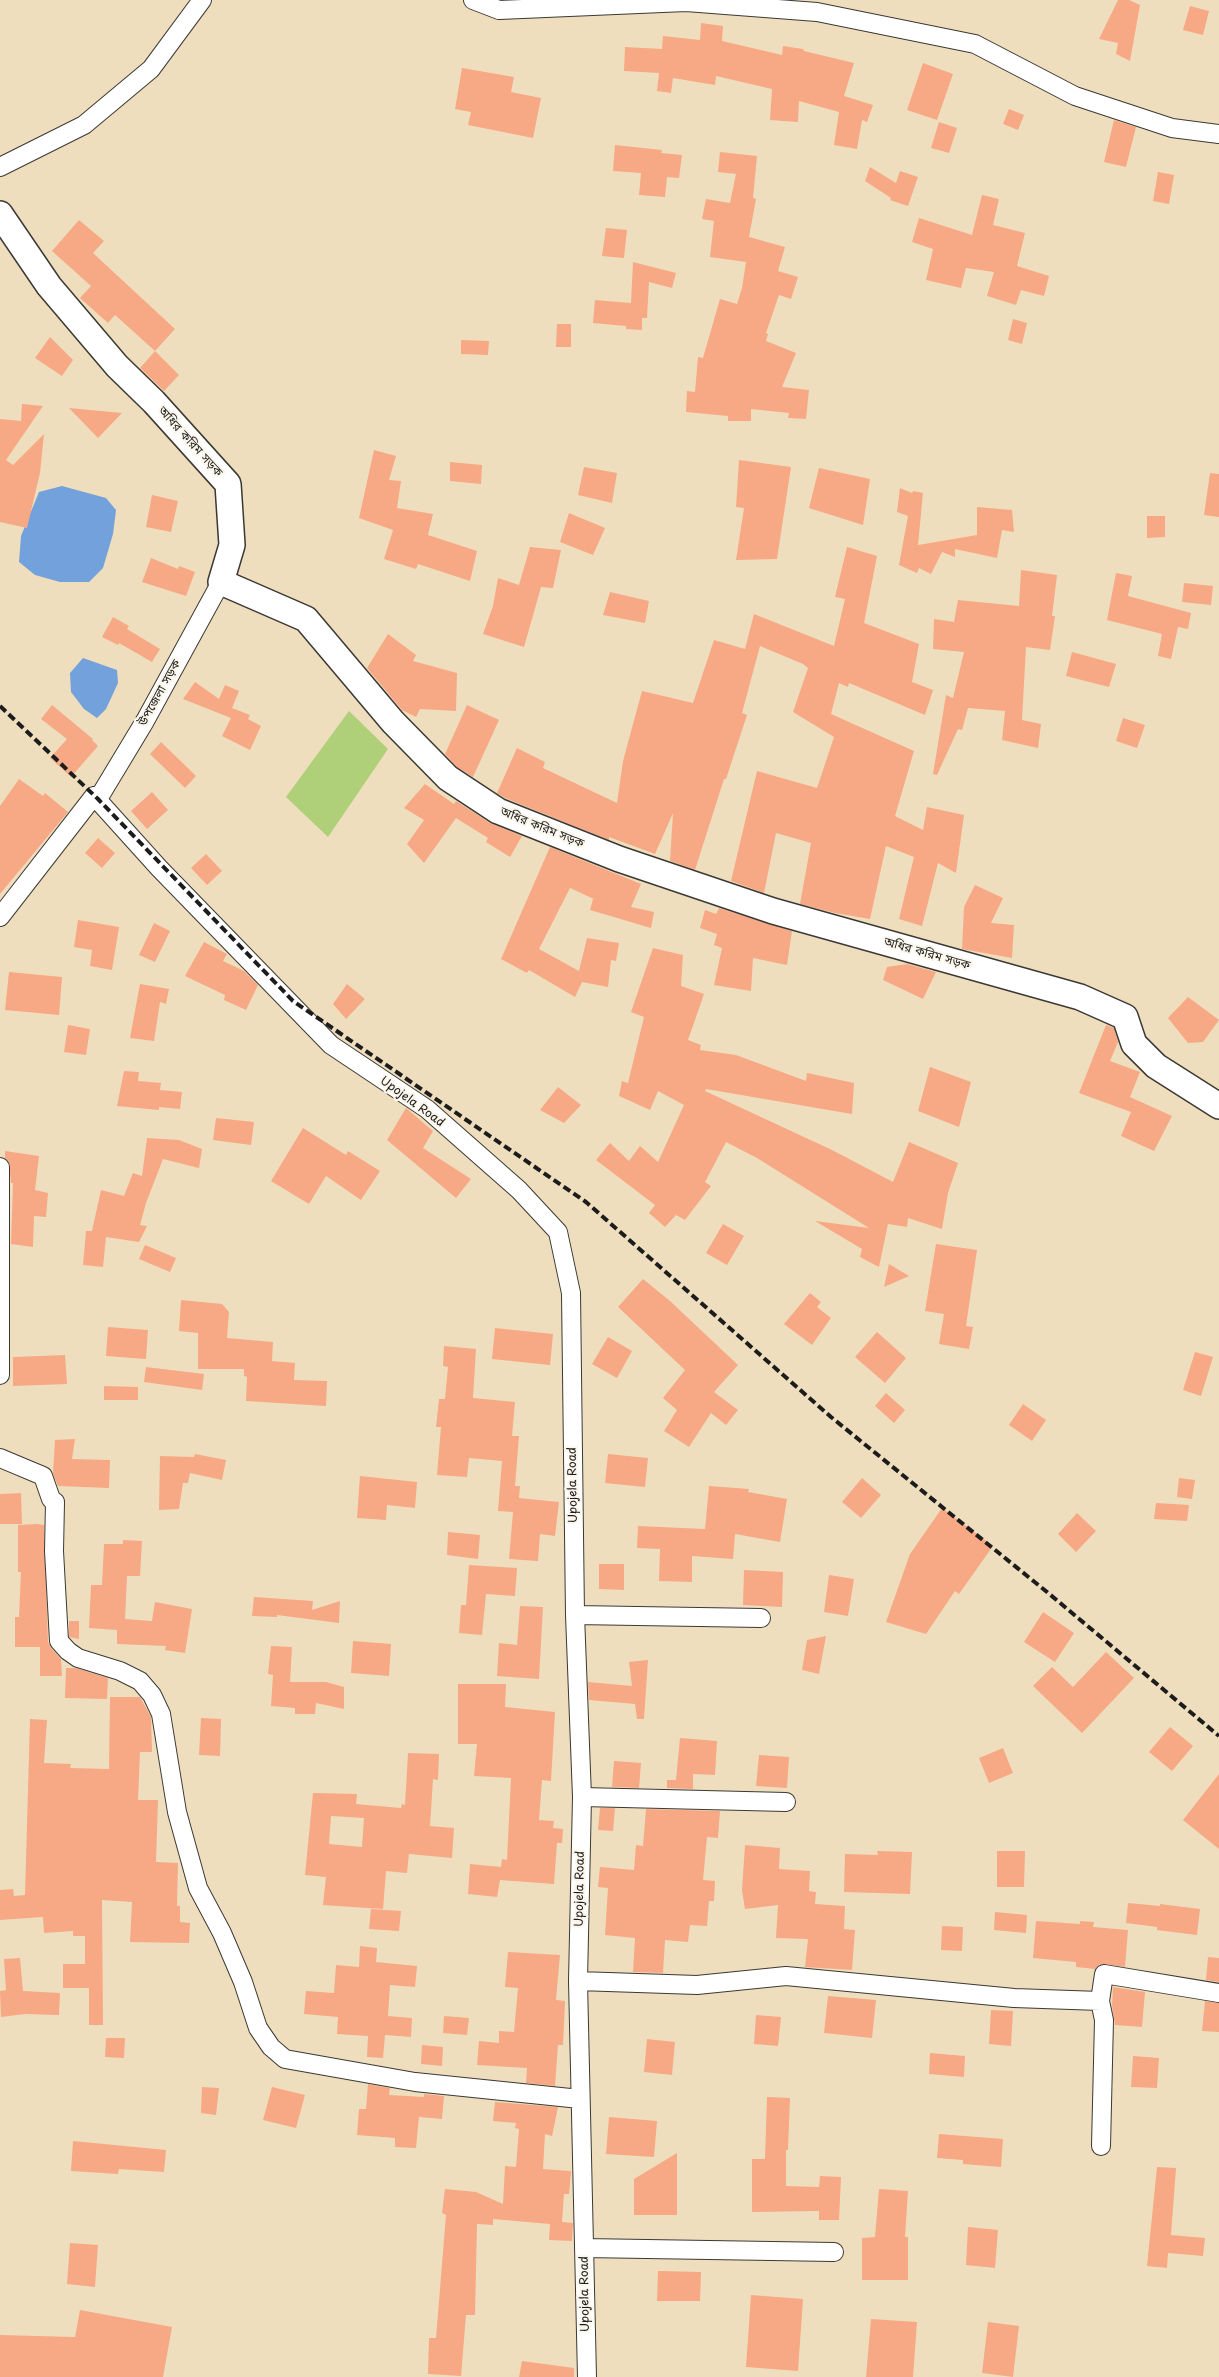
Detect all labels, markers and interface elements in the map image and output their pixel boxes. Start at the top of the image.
street label: অধির করিম সড়ক [155,404,225,480]
street label: উপজেলা সড়ক [136,657,184,729]
street label: অধির করিম সড়ক [498,805,586,851]
street label: অধির করিম সড়ক [882,935,972,973]
street label: Upojela Road [377,1074,447,1130]
street label: Upojela Road [565,1447,581,1523]
street label: Upojela Road [572,1851,588,1927]
street label: Upojela Road [577,2256,593,2332]

